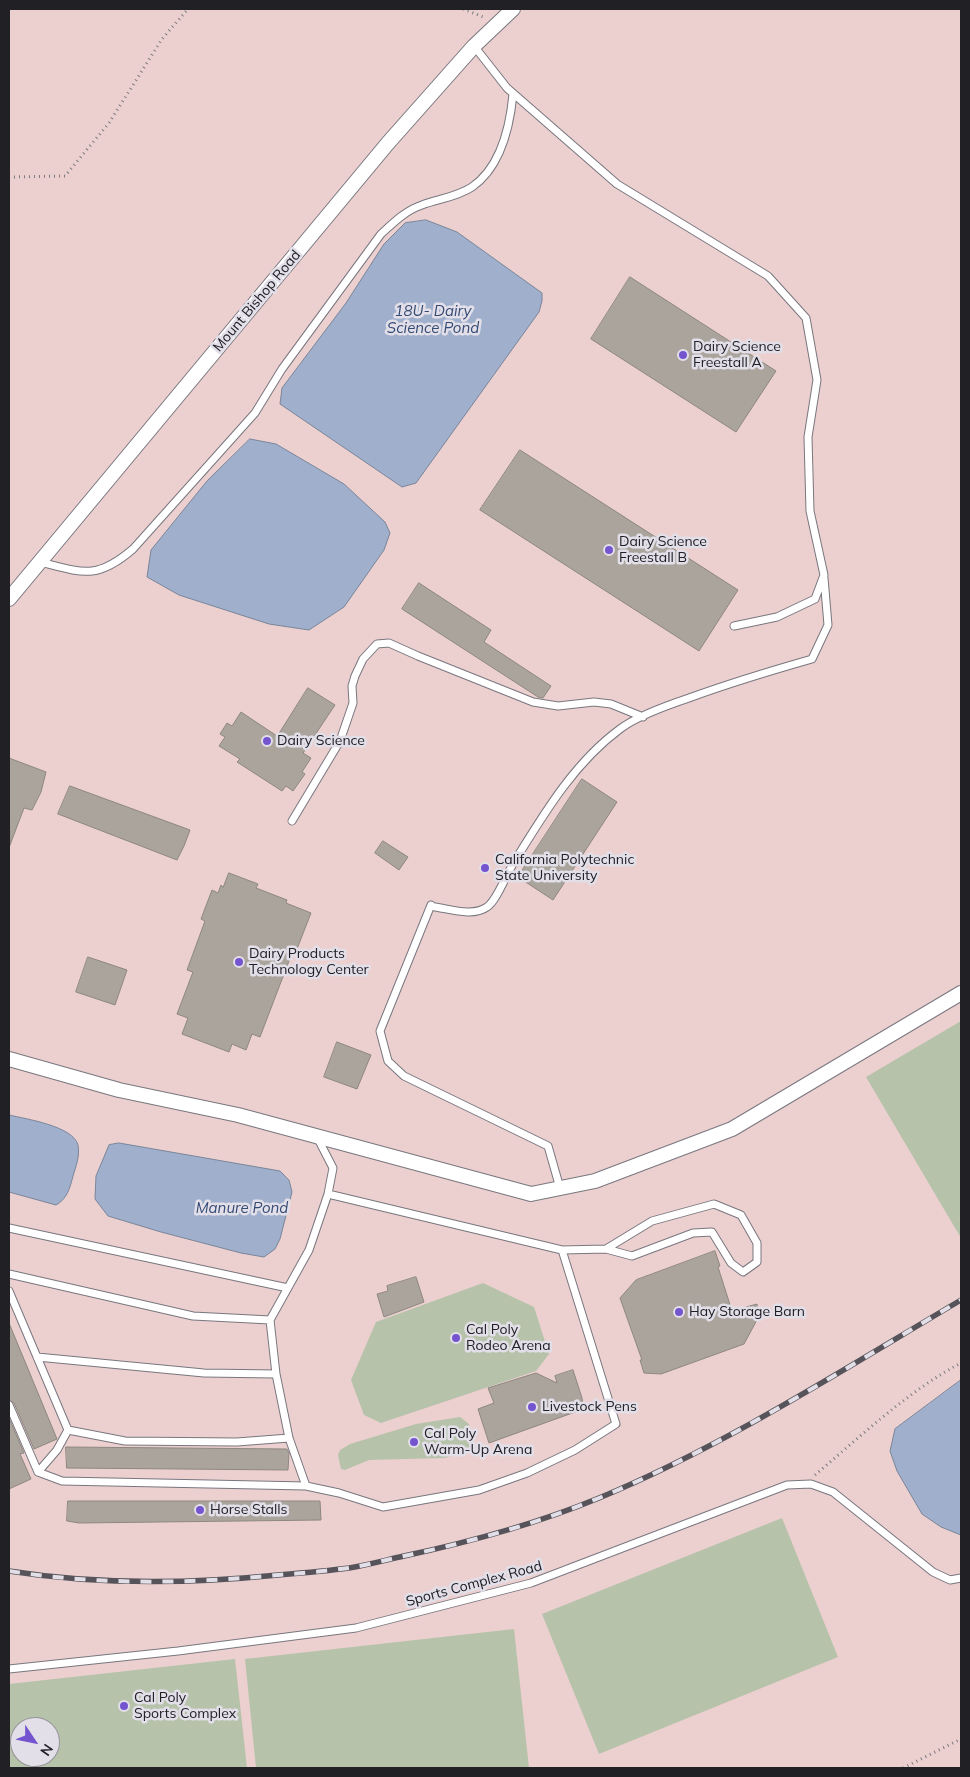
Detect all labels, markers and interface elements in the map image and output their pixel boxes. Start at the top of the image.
street label: Mount Bishop Road [210,247,304,355]
water label: 18U- Dairy Science Pond [387,302,479,337]
place label: Dairy Science Freestall A [693,339,781,372]
marker: Dairy Science Freestall A [677,349,689,361]
place label: Dairy Science Freestall B [619,534,707,566]
marker: Dairy Science Freestall B [603,544,615,556]
place label: Dairy Science [277,733,365,749]
marker: Dairy Science [261,735,273,747]
place label: California Polytechnic State University [495,852,634,884]
marker: California Polytechnic State University [479,862,491,874]
place label: Dairy Products Technology Center [249,946,369,979]
marker: Dairy Products Technology Center [233,956,245,968]
water label: Manure Pond [196,1199,288,1217]
place label: Hay Storage Barn [689,1304,805,1320]
marker: Hay Storage Barn [673,1306,685,1318]
place label: Cal Poly Rodeo Arena [466,1322,551,1354]
marker: Cal Poly Rodeo Arena [450,1332,462,1344]
place label: Livestock Pens [542,1399,637,1415]
marker: Livestock Pens [526,1401,538,1413]
place label: Cal Poly Warm-Up Arena [424,1426,532,1458]
marker: Cal Poly Warm-Up Arena [408,1436,420,1448]
place label: Horse Stalls [210,1502,288,1518]
marker: Horse Stalls [194,1504,206,1516]
street label: Sports Complex Road [404,1558,544,1610]
place label: Cal Poly Sports Complex [134,1690,236,1722]
marker: Cal Poly Sports Complex [118,1700,130,1712]
north arrow [10,1717,60,1767]
text: N [36,1740,57,1759]

